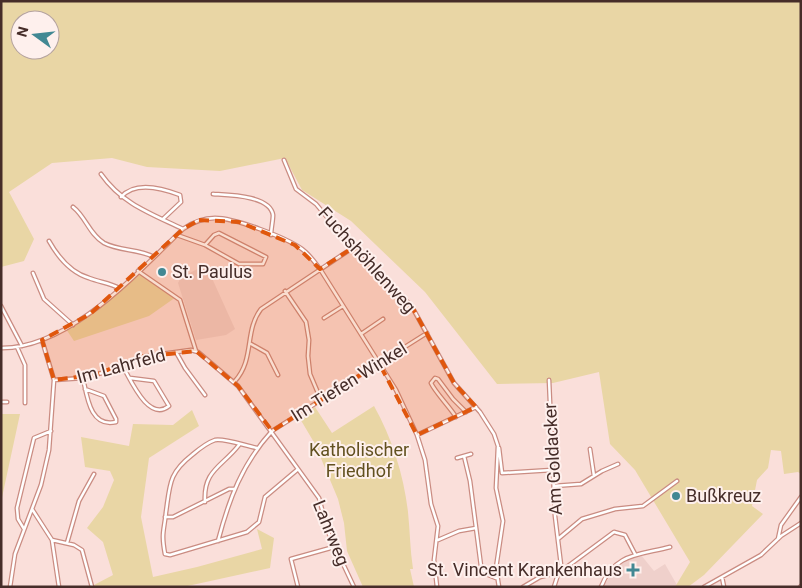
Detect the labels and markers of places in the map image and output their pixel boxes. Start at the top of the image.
place label: St. Paulus [172,261,252,282]
marker: St. Paulus [156,266,168,278]
place label: Bußkreuz [686,485,761,506]
marker: Bußkreuz [670,490,682,502]
place label: St. Vincent Krankenhaus [427,559,622,580]
marker: St. Vincent Krankenhaus [626,563,640,577]

